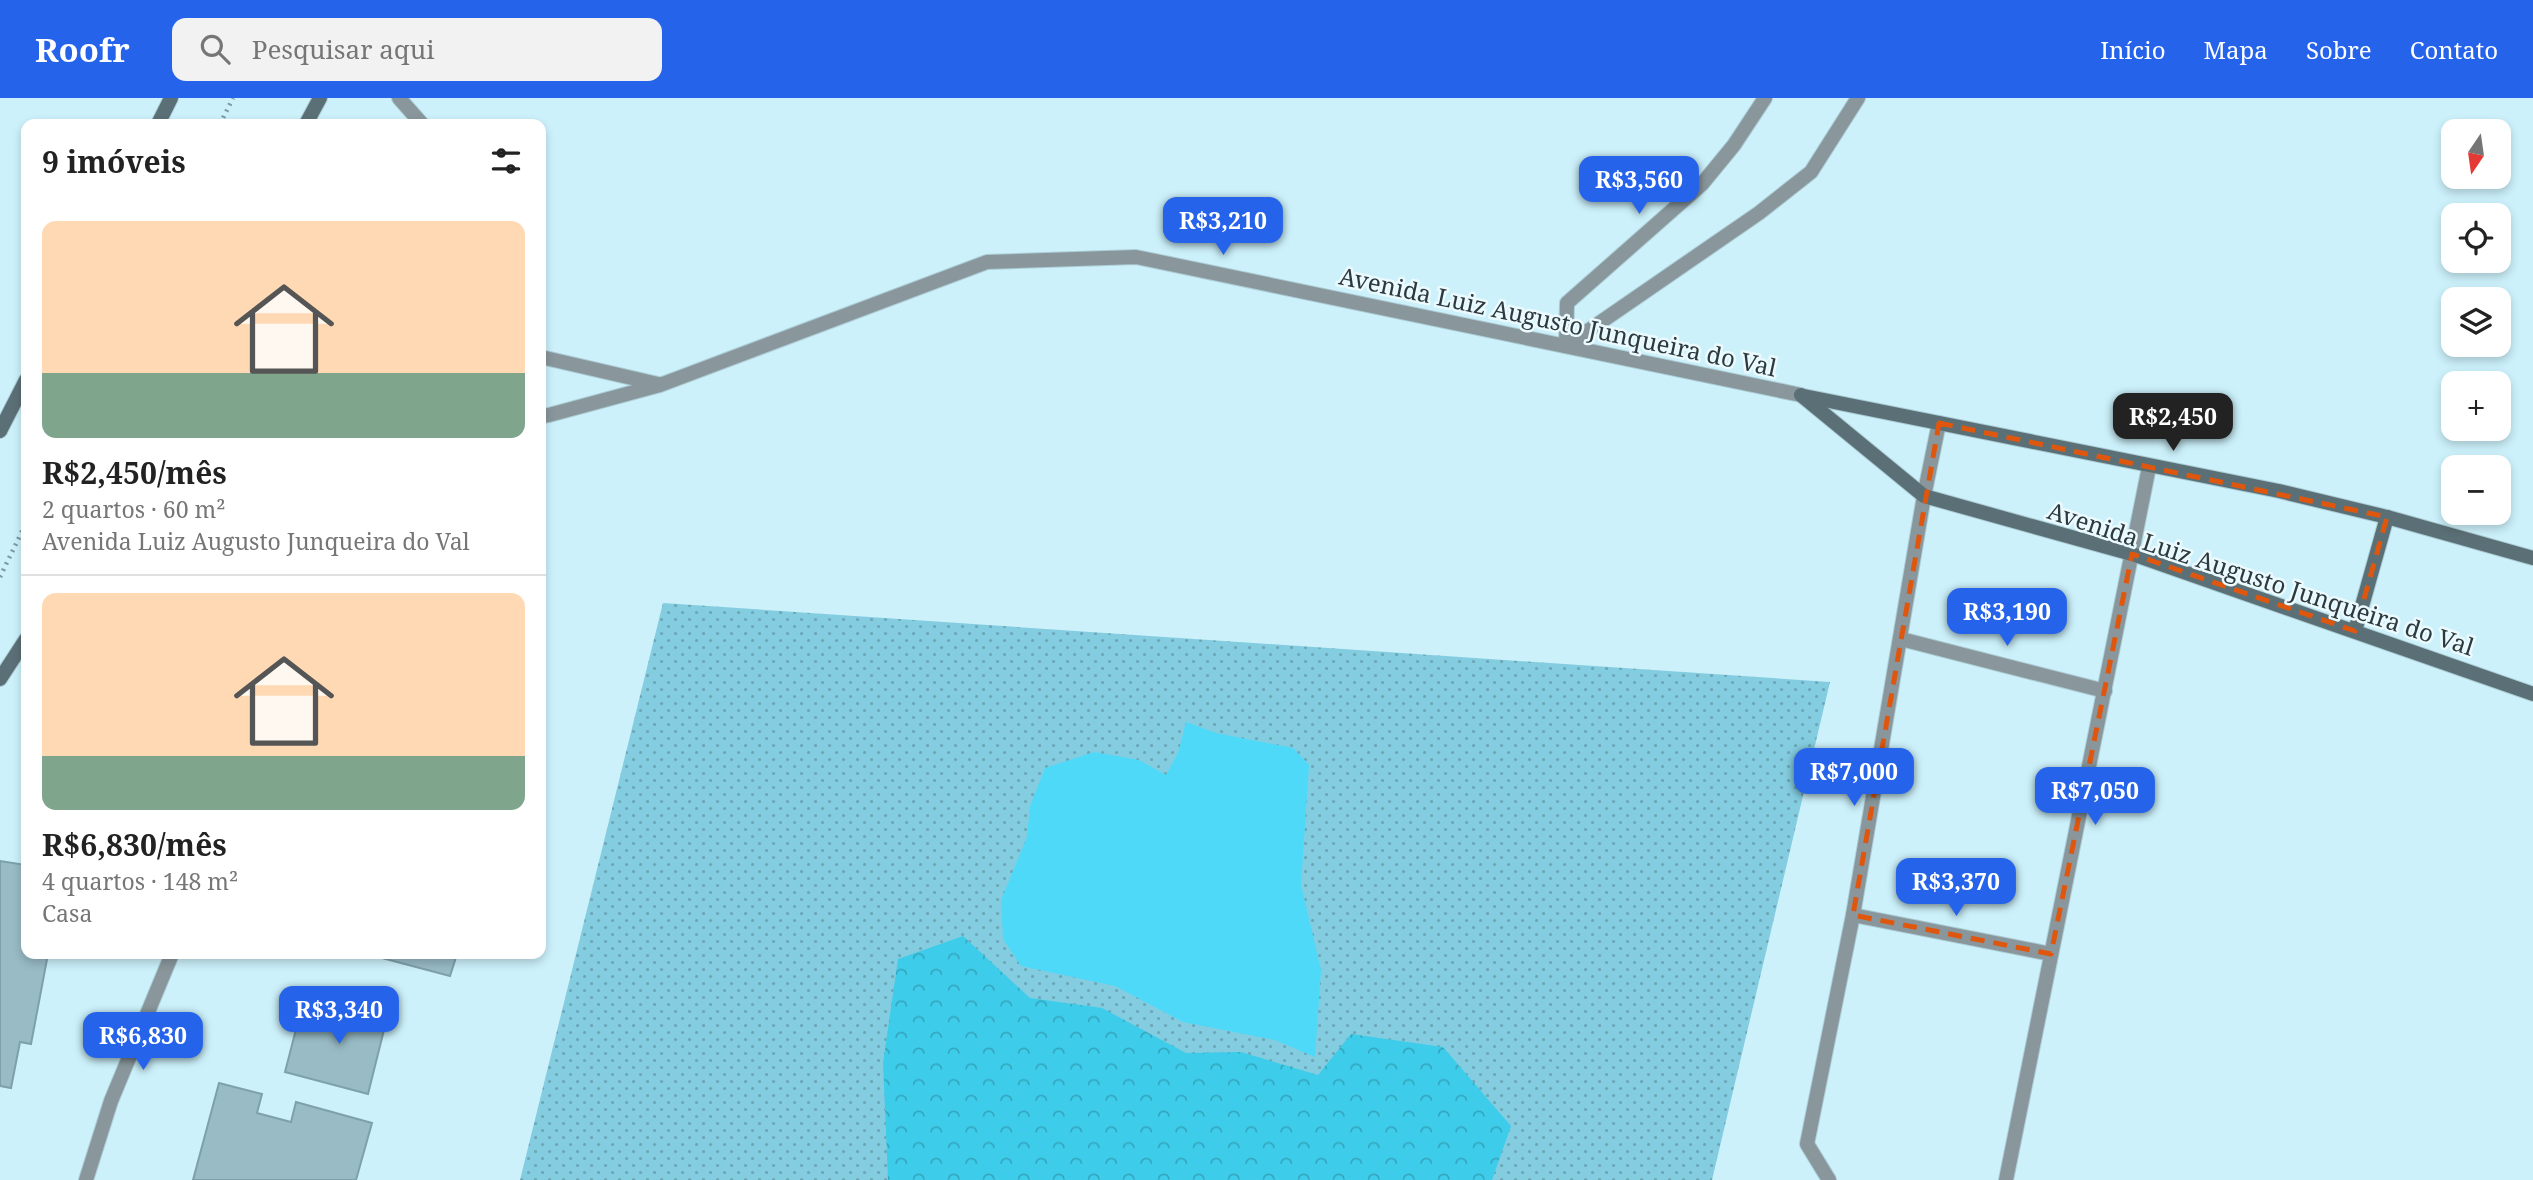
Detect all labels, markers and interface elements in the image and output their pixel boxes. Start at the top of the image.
search box [172,18,662,81]
text: Roofr [35,27,130,72]
icon: search [196,30,234,68]
text: Pesquisar aqui [252,31,435,67]
text: Início [2100,33,2166,66]
text: Mapa [2204,33,2268,66]
text: Sobre [2306,33,2372,66]
text: Contato [2410,33,2498,66]
north arrow [2441,119,2511,189]
map controls [2441,119,2511,525]
text: 9 imóveis [42,141,186,182]
icon: filters [487,142,525,180]
pin: R$3,560 [1574,156,1704,216]
text: R$3,560 [1595,163,1683,195]
pin: R$3,210 [1158,198,1288,257]
button: locate [2441,203,2511,273]
text: R$3,210 [1179,204,1267,236]
street label: Avenida Luiz Augusto Junqueira do Val [1336,258,1780,384]
icon: home [221,266,347,392]
button: layers [2441,287,2511,357]
button: + [2441,371,2511,441]
pin: R$2,450 [2108,394,2238,453]
text: R$2,450 [2129,400,2217,432]
text: R$2,450/mês [42,452,227,493]
button: − [2441,455,2511,525]
text: 2 quartos · 60 m² [42,493,225,525]
street label: Avenida Luiz Augusto Junqueira do Val [2044,493,2479,663]
text: Avenida Luiz Augusto Junqueira do Val [42,525,470,557]
pin: R$3,190 [1942,588,2072,648]
text: R$3,190 [1963,595,2051,627]
icon: home [221,638,347,764]
pin: R$7,000 [1789,748,1919,808]
text: R$7,000 [1810,755,1898,787]
pin: R$7,050 [2030,768,2160,827]
text: R$7,050 [2051,774,2139,806]
text: R$6,830/mês [42,824,227,865]
pin: R$3,370 [1891,858,2021,918]
text: 4 quartos · 148 m² [42,865,238,897]
text: R$3,370 [1912,865,2000,897]
text: Casa [42,897,92,929]
pin: R$3,340 [274,986,404,1046]
text: R$3,340 [295,993,383,1025]
pin: R$6,830 [78,1012,208,1072]
text: R$6,830 [99,1019,187,1051]

